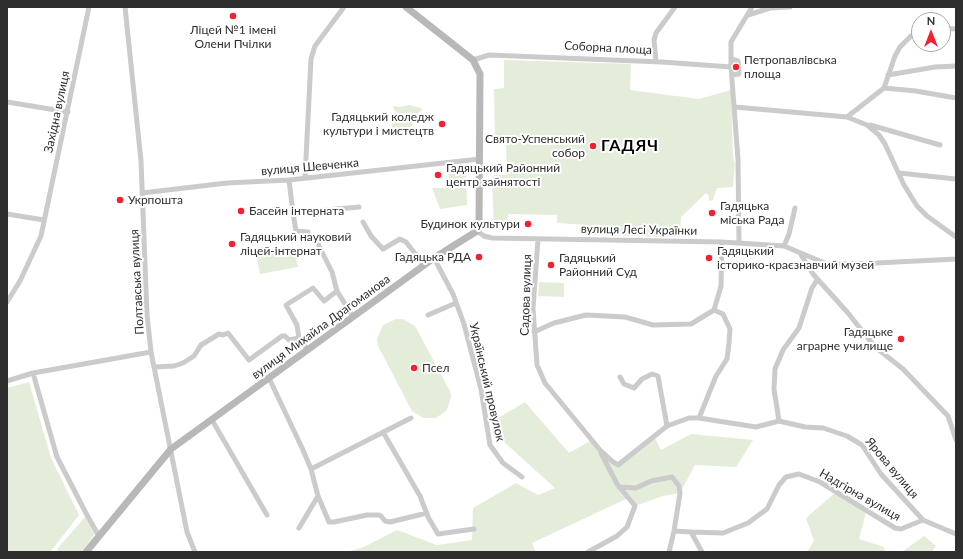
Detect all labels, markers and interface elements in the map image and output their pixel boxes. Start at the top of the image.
marker: Ліцей №1 імені Олени Пчілки [228,11,238,21]
north arrow [911,12,951,52]
text: N [927,14,935,27]
place label: Ліцей №1 імені Олени Пчілки [190,23,276,51]
street label: Соборна площа [564,39,652,57]
place label: Петропавлівська площа [744,53,837,81]
marker: Петропавлівська площа [731,62,741,72]
street label: Західна вулиця [41,70,73,154]
place label: Гадяцький коледж культури і мистецтв [323,110,434,138]
marker: Гадяцький коледж культури і мистецтв [437,119,447,129]
place label: Свято-Успенський собор [485,132,585,160]
district label: ГАДЯЧ [601,136,659,156]
marker: Свято-Успенський собор [588,141,598,151]
street label: вулиця Шевченка [261,156,359,178]
place label: Гадяцький Районний центр зайнятості [446,161,560,189]
marker: Гадяцький Районний центр зайнятості [433,170,443,180]
place label: Укрпошта [128,193,183,207]
marker: Укрпошта [115,195,125,205]
place label: Гадяцька міська Рада [720,199,784,227]
place label: Басейн інтерната [249,204,344,218]
marker: Басейн інтерната [236,206,246,216]
marker: Гадяцька міська Рада [707,208,717,218]
place label: Будинок культури [420,217,520,231]
marker: Будинок культури [523,219,533,229]
street label: вулиця Лесі Українки [581,222,697,238]
street label: Полтавська вулиця [127,229,147,335]
place label: Гадяцький науковий ліцей-інтернат [240,230,351,258]
marker: Гадяцький науковий ліцей-інтернат [227,239,237,249]
place label: Гадяцький історико-краєзнавчий музей [717,244,874,272]
place label: Гадяцька РДА [395,250,471,264]
place label: Гадяцький Районний Суд [559,251,637,279]
marker: Гадяцька РДА [474,252,484,262]
marker: Гадяцький історико-краєзнавчий музей [704,253,714,263]
street label: Садова вулиця [517,254,535,336]
marker: Гадяцький Районний Суд [546,260,556,270]
street label: вулиця Михайла Драгоманова [249,272,393,382]
street label: Український провулок [466,321,508,443]
place label: Гадяцьке аграрне училище [797,325,893,353]
marker: Гадяцьке аграрне училище [896,334,906,344]
place label: Псел [422,361,450,375]
marker: Псел [409,363,419,373]
street label: Ярова вулиця [862,435,922,501]
street label: Надгірна вулиця [817,466,903,524]

